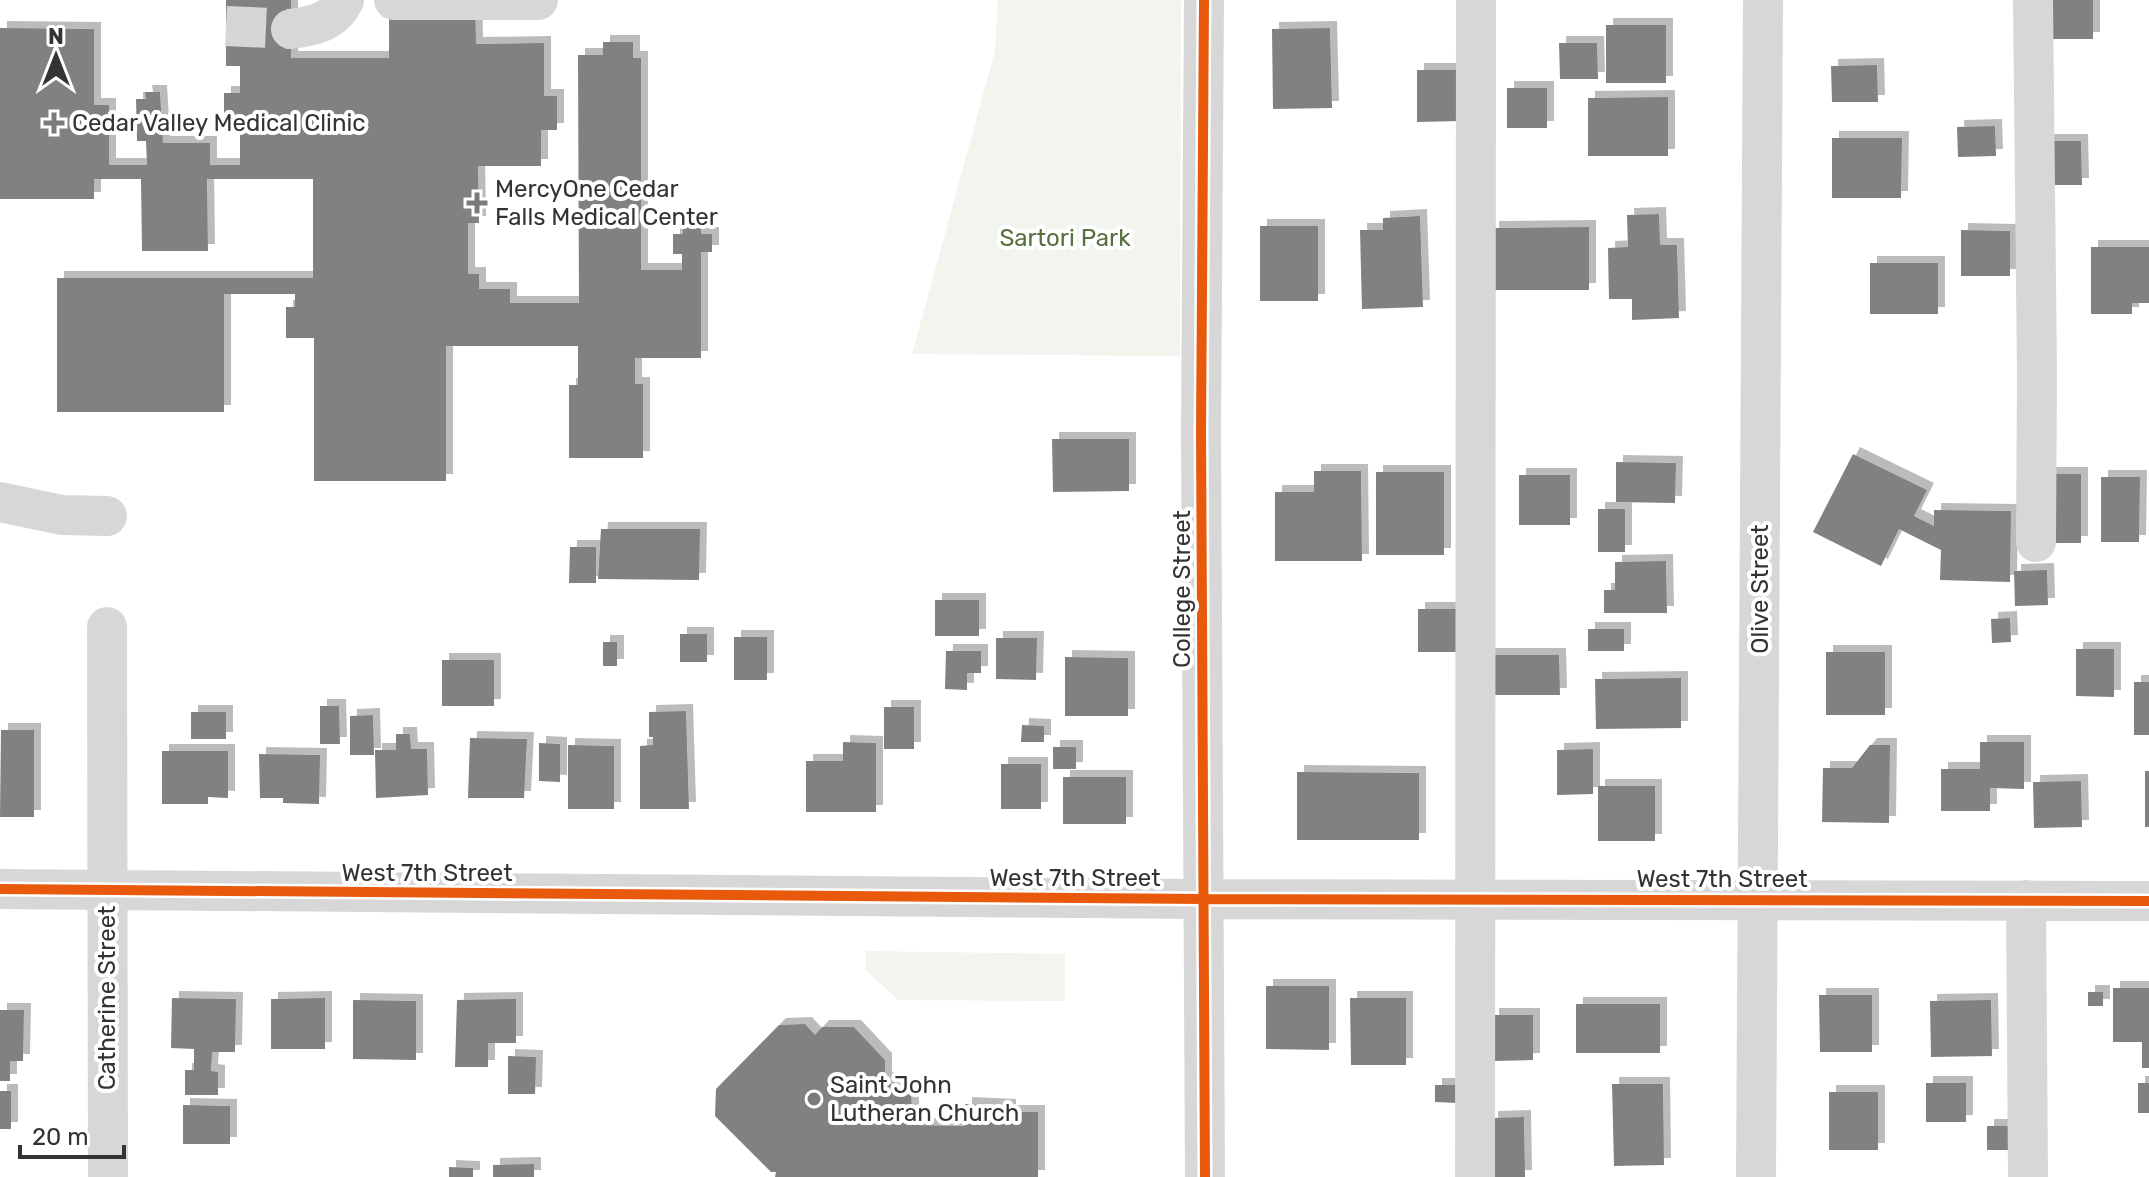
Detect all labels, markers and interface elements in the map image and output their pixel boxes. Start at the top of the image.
north arrow [16,16,96,96]
text: N [48,23,64,50]
place label: Cedar Valley Medical Clinic [72,109,366,137]
marker: Cedar Valley Medical Clinic [43,112,65,134]
place label: MercyOne Cedar Falls Medical Center [495,175,718,231]
marker: MercyOne Cedar Falls Medical Center [466,192,488,214]
park label: Sartori Park [999,224,1131,252]
street label: College Street [1168,510,1196,668]
street label: Olive Street [1746,524,1774,654]
street label: West 7th Street [341,859,513,887]
street label: West 7th Street [989,864,1161,892]
street label: West 7th Street [1636,865,1808,893]
street label: Catherine Street [93,906,121,1090]
place label: Saint John Lutheran Church [830,1071,1019,1127]
marker: Saint John Lutheran Church [805,1090,823,1108]
scale bar [20,1109,124,1159]
text: 20 m [32,1123,89,1151]

